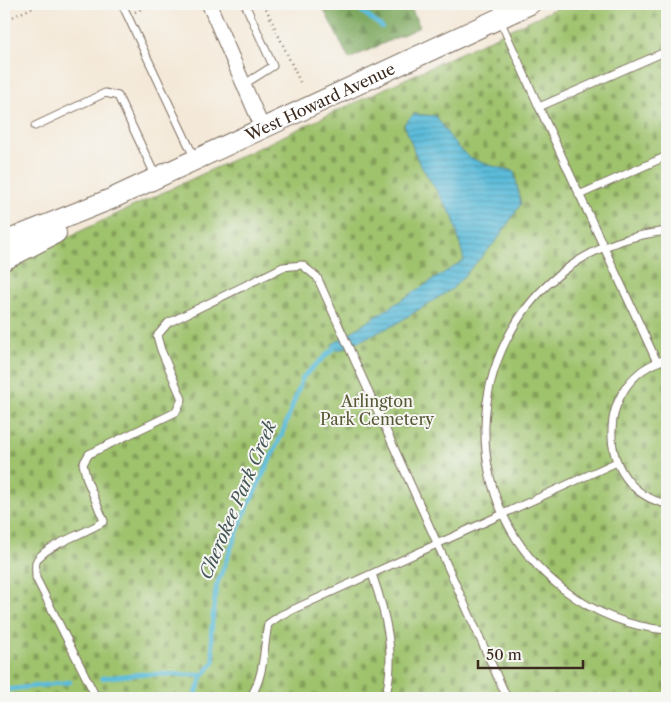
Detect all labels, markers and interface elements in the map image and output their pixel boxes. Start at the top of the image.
street label: West Howard Avenue [241,58,398,145]
park label: Arlington Park Cemetery [320,391,435,429]
water label: Cherokee Park Creek [195,417,282,582]
scale bar [478,637,584,669]
text: 50 m [486,645,522,664]

